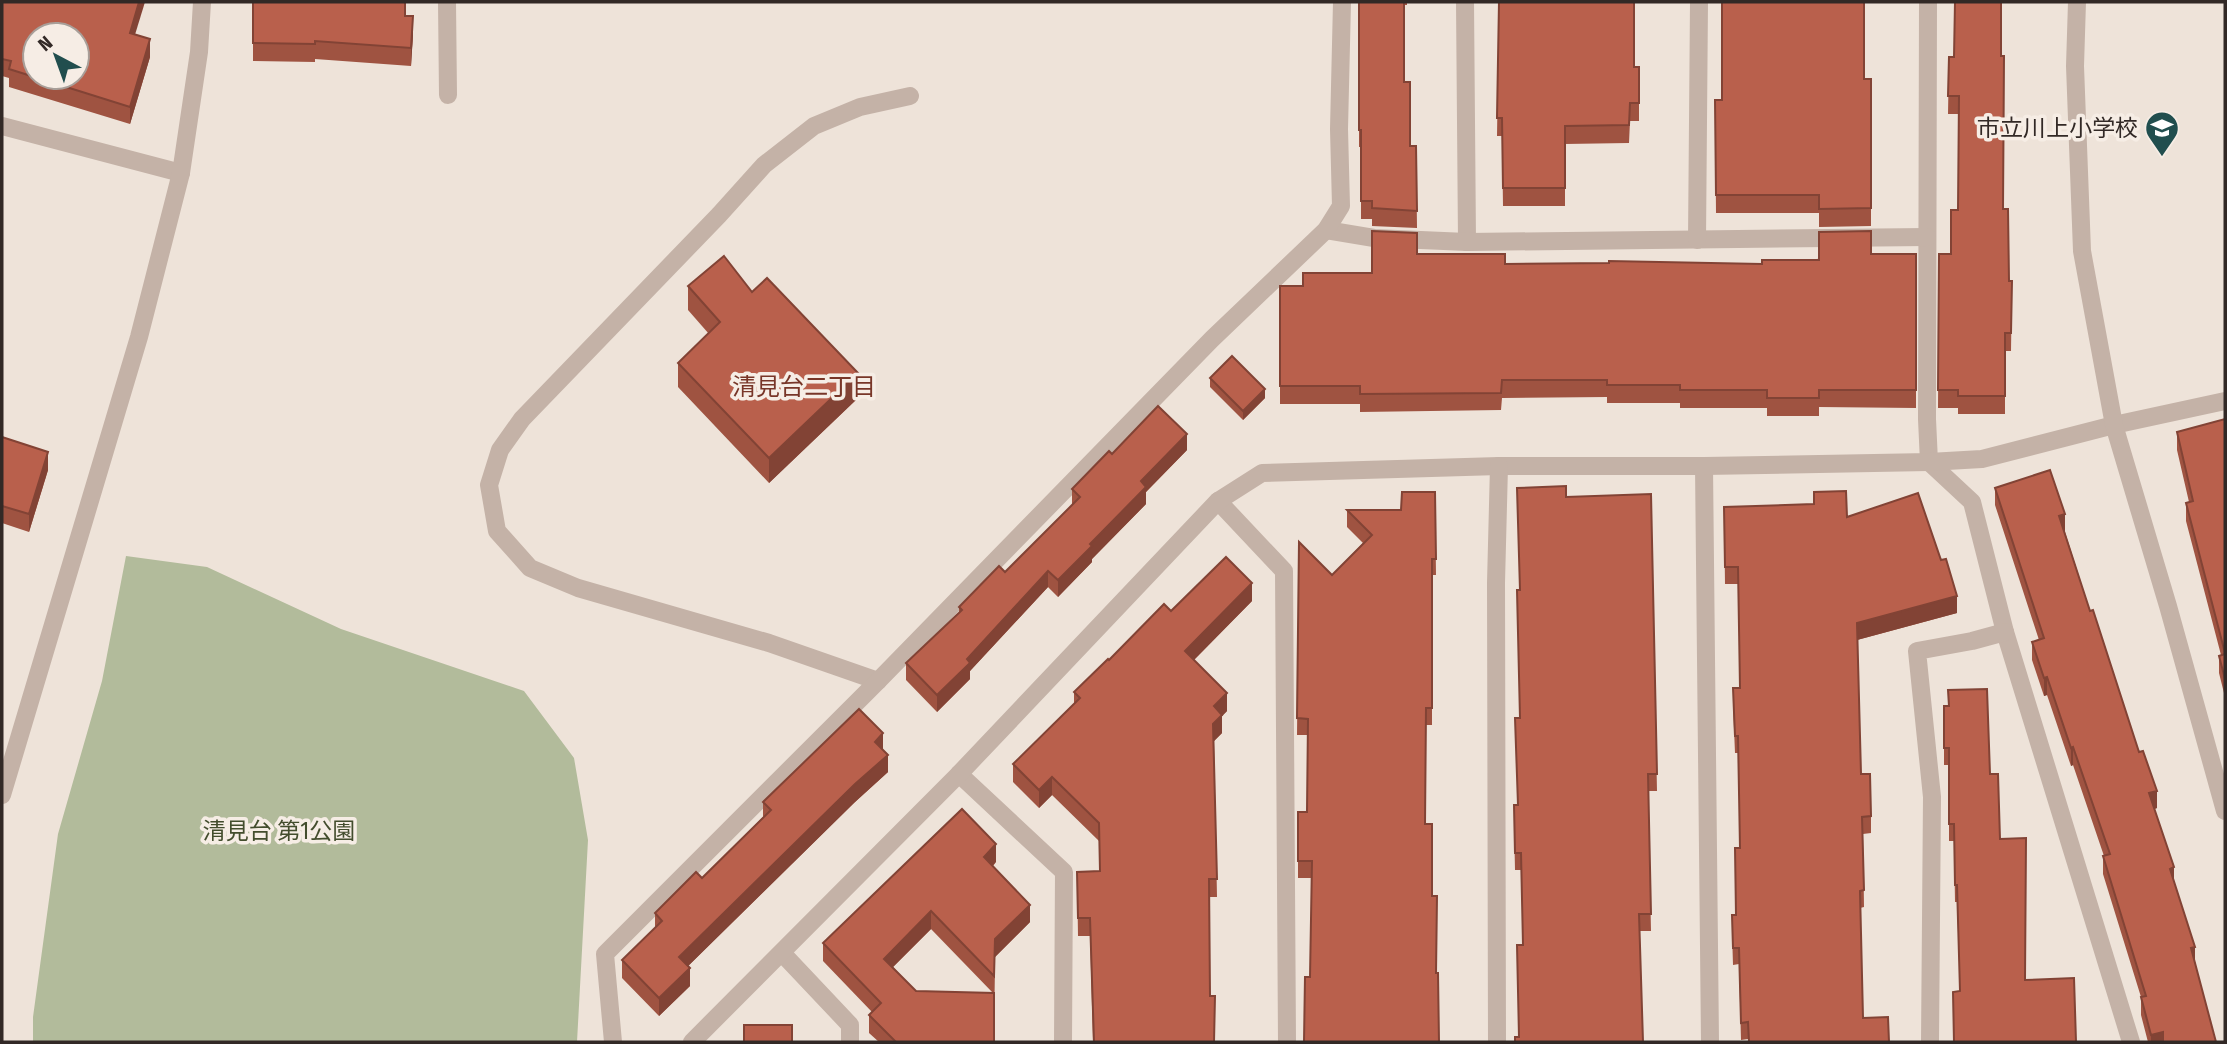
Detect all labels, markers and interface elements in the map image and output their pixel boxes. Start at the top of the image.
north arrow [21,21,91,91]
text: N [33,31,57,56]
school or university icon: 市立川上小学校 [2143,109,2181,158]
place label: 市立川上小学校 [1977,114,2138,142]
district label: 清見台二丁目 [732,373,876,401]
park label: 清見台 第1公園 [203,817,355,845]

